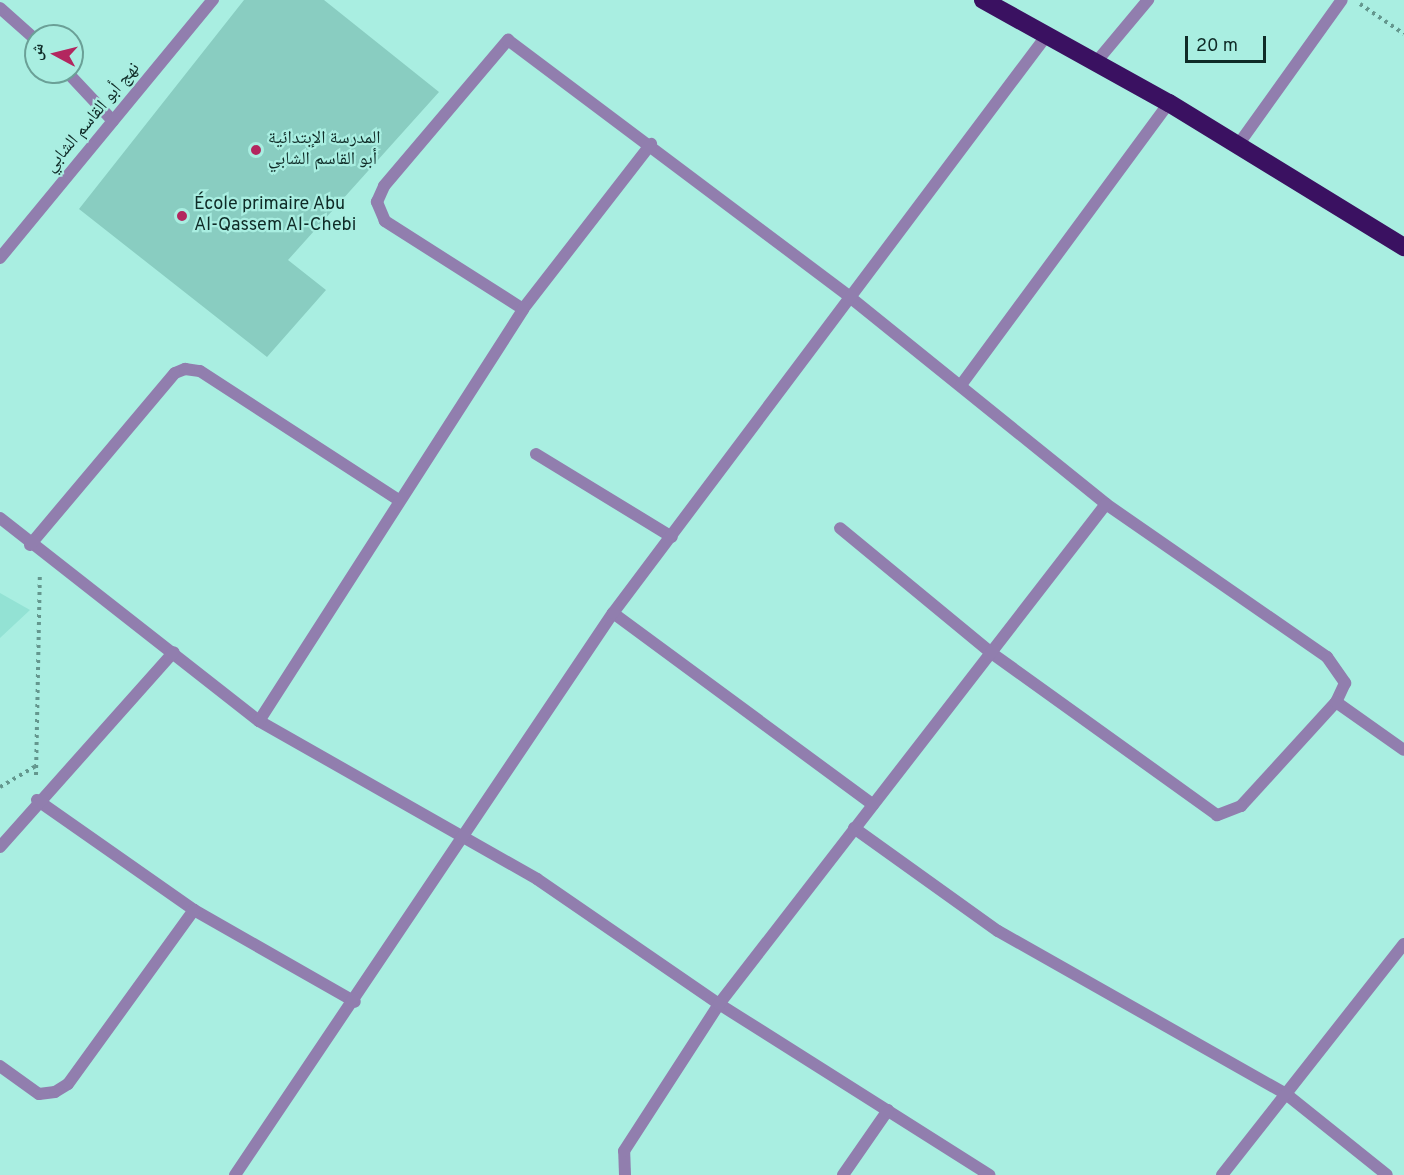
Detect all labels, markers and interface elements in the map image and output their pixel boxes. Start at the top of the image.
north arrow [24,24,84,84]
scale bar [1188,24,1269,62]
text: 20 m [1196,35,1238,58]
text: ش [27,42,49,62]
street label: نهج أبو القاسم الشابي [41,59,145,177]
place label: المدرسة الإبتدائية أبو القاسم الشابي [268,129,381,172]
marker: المدرسة الإبتدائية أبو القاسم الشابي [249,143,263,157]
place label: École primaire Abu Al-Qassem Al-Chebi [194,195,357,238]
marker: École primaire Abu Al-Qassem Al-Chebi [175,209,189,223]

